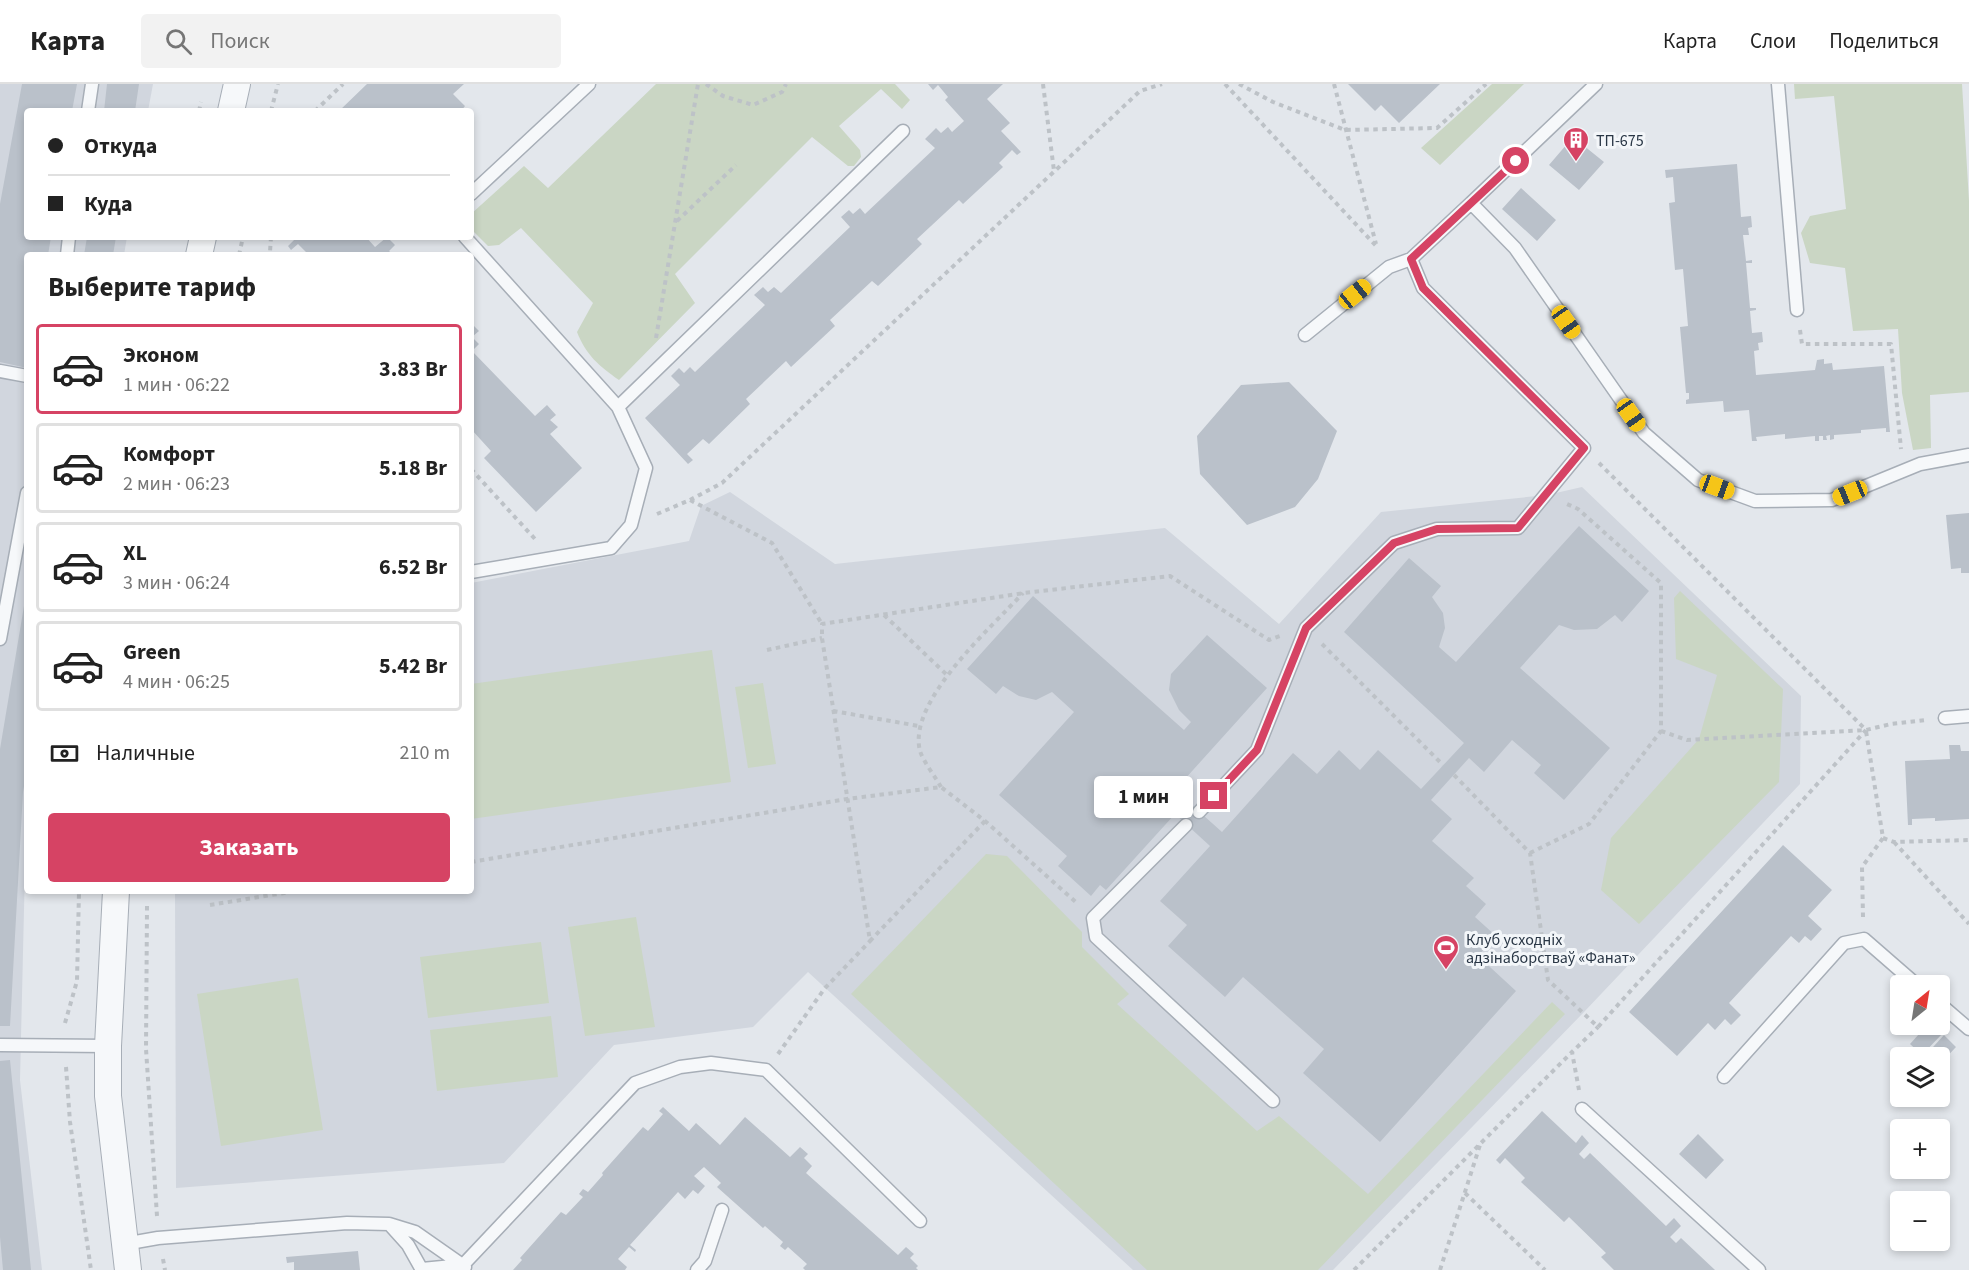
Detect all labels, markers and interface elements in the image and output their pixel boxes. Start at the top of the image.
search box [141,14,561,68]
text: Карта [30,21,105,61]
icon: search [162,25,195,58]
text: Поиск [210,25,270,57]
text: Карта [1663,26,1717,56]
text: Слои [1750,26,1796,56]
text: Поделиться [1829,26,1939,56]
building icon: ТП-675 [1561,125,1591,163]
text: Откуда [84,130,157,162]
place label: ТП-675 [1596,130,1644,152]
route start [1502,147,1529,174]
text: Куда [84,188,133,220]
text: Выберите тариф [48,268,256,307]
car [1335,276,1375,312]
car [1548,302,1584,342]
text: Эконом [123,339,199,371]
icon: car [51,342,105,396]
text: 3.83 Br [379,353,447,385]
text: 1 мин · 06:22 [123,371,230,399]
car [1613,395,1649,435]
text: Комфорт [123,438,215,470]
icon: car [51,441,105,495]
text: 5.18 Br [379,452,447,484]
text: 2 мин · 06:23 [123,470,230,498]
car [1697,472,1737,502]
car [1830,478,1870,508]
text: XL [123,537,147,569]
icon: car [51,540,105,594]
text: 6.52 Br [379,551,447,583]
text: 3 мин · 06:24 [123,569,230,597]
text: Green [123,636,181,668]
icon: car [51,639,105,693]
text: 5.42 Br [379,650,447,682]
text: 4 мин · 06:25 [123,668,230,696]
icon: cash [48,737,81,770]
text: Наличные [96,737,195,769]
text: 210 m [400,739,450,767]
callout: 1 мин [1094,775,1193,817]
route end [1200,782,1227,809]
text: 1 мин [1118,783,1169,811]
button: Заказать [48,813,450,882]
place label: Клуб усходніх адзінаборстваў «Фанат» [1466,929,1636,969]
sports icon: Клуб усходніх адзінаборстваў «Фанат» [1431,933,1461,971]
north arrow [1890,975,1950,1035]
map controls [1890,975,1950,1251]
button: layers [1890,1047,1950,1107]
button: + [1890,1119,1950,1179]
button: − [1890,1191,1950,1251]

